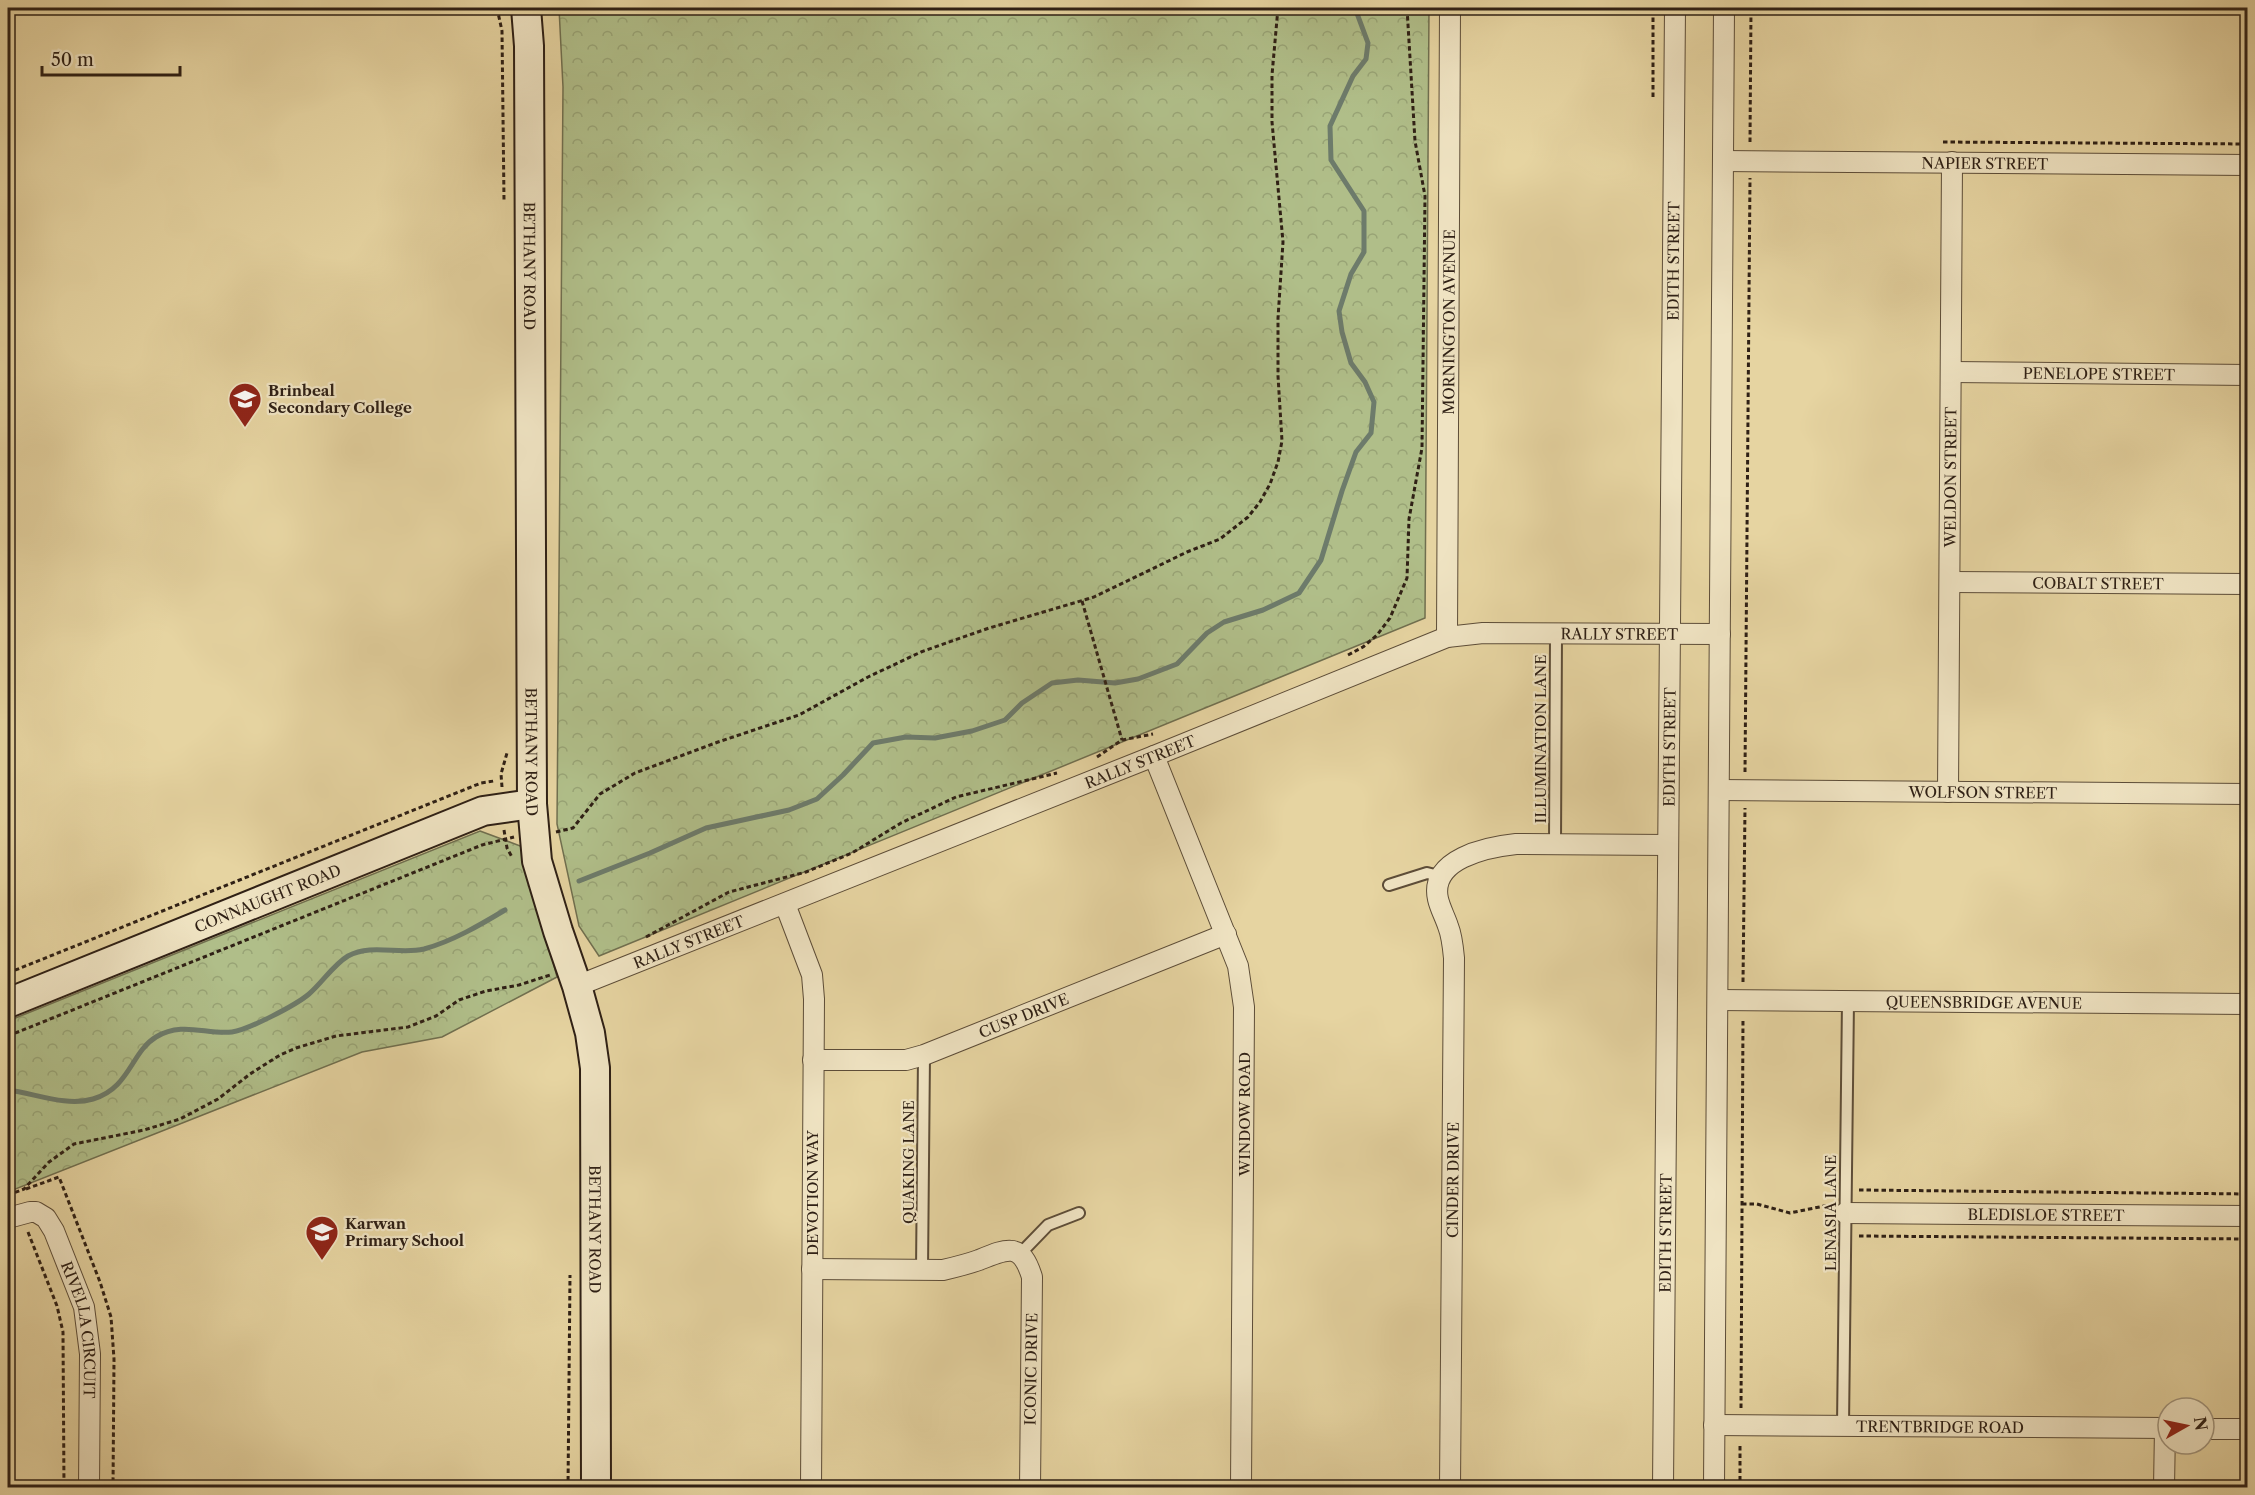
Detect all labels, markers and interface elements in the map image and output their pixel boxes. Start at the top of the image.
scale bar [42,39,180,77]
text: 50 m [51,49,94,71]
street label: NAPIER STREET [1922,153,2049,173]
street label: EDITH STREET [1663,201,1683,321]
street label: BETHANY ROAD [520,202,540,330]
street label: MORNINGTON AVENUE [1439,229,1458,415]
street label: PENELOPE STREET [2023,363,2176,384]
school or university icon: Brinbeal Secondary College [227,381,263,428]
place label: Brinbeal Secondary College [268,381,412,417]
street label: WELDON STREET [1940,406,1960,548]
street label: COBALT STREET [2032,573,2165,593]
street label: RALLY STREET [1560,624,1679,643]
street label: ILLUMINATION LANE [1531,655,1550,823]
street label: EDITH STREET [1659,687,1679,807]
street label: BETHANY ROAD [522,688,543,817]
street label: RALLY STREET [1082,730,1199,792]
street label: WOLFSON STREET [1908,782,2058,802]
street label: CONNAUGHT ROAD [191,860,344,936]
street label: RALLY STREET [630,911,747,972]
street label: CUSP DRIVE [976,989,1071,1042]
street label: QUEENSBRIDGE AVENUE [1886,992,2082,1012]
street label: WINDOW ROAD [1235,1052,1254,1177]
street label: QUAKING LANE [899,1100,918,1224]
street label: CINDER DRIVE [1442,1122,1462,1238]
street label: DEVOTION WAY [803,1130,822,1256]
street label: LENASIA LANE [1821,1155,1840,1271]
street label: BETHANY ROAD [586,1165,605,1294]
street label: EDITH STREET [1655,1173,1675,1293]
street label: BLEDISLOE STREET [1967,1204,2125,1225]
school or university icon: Karwan Primary School [304,1214,340,1261]
place label: Karwan Primary School [345,1214,464,1250]
street label: RIVELLA CIRCUIT [57,1258,100,1399]
street label: ICONIC DRIVE [1021,1313,1041,1425]
north arrow [2156,1396,2216,1456]
text: N [2190,1415,2212,1432]
street label: TRENTBRIDGE ROAD [1856,1416,2024,1437]

